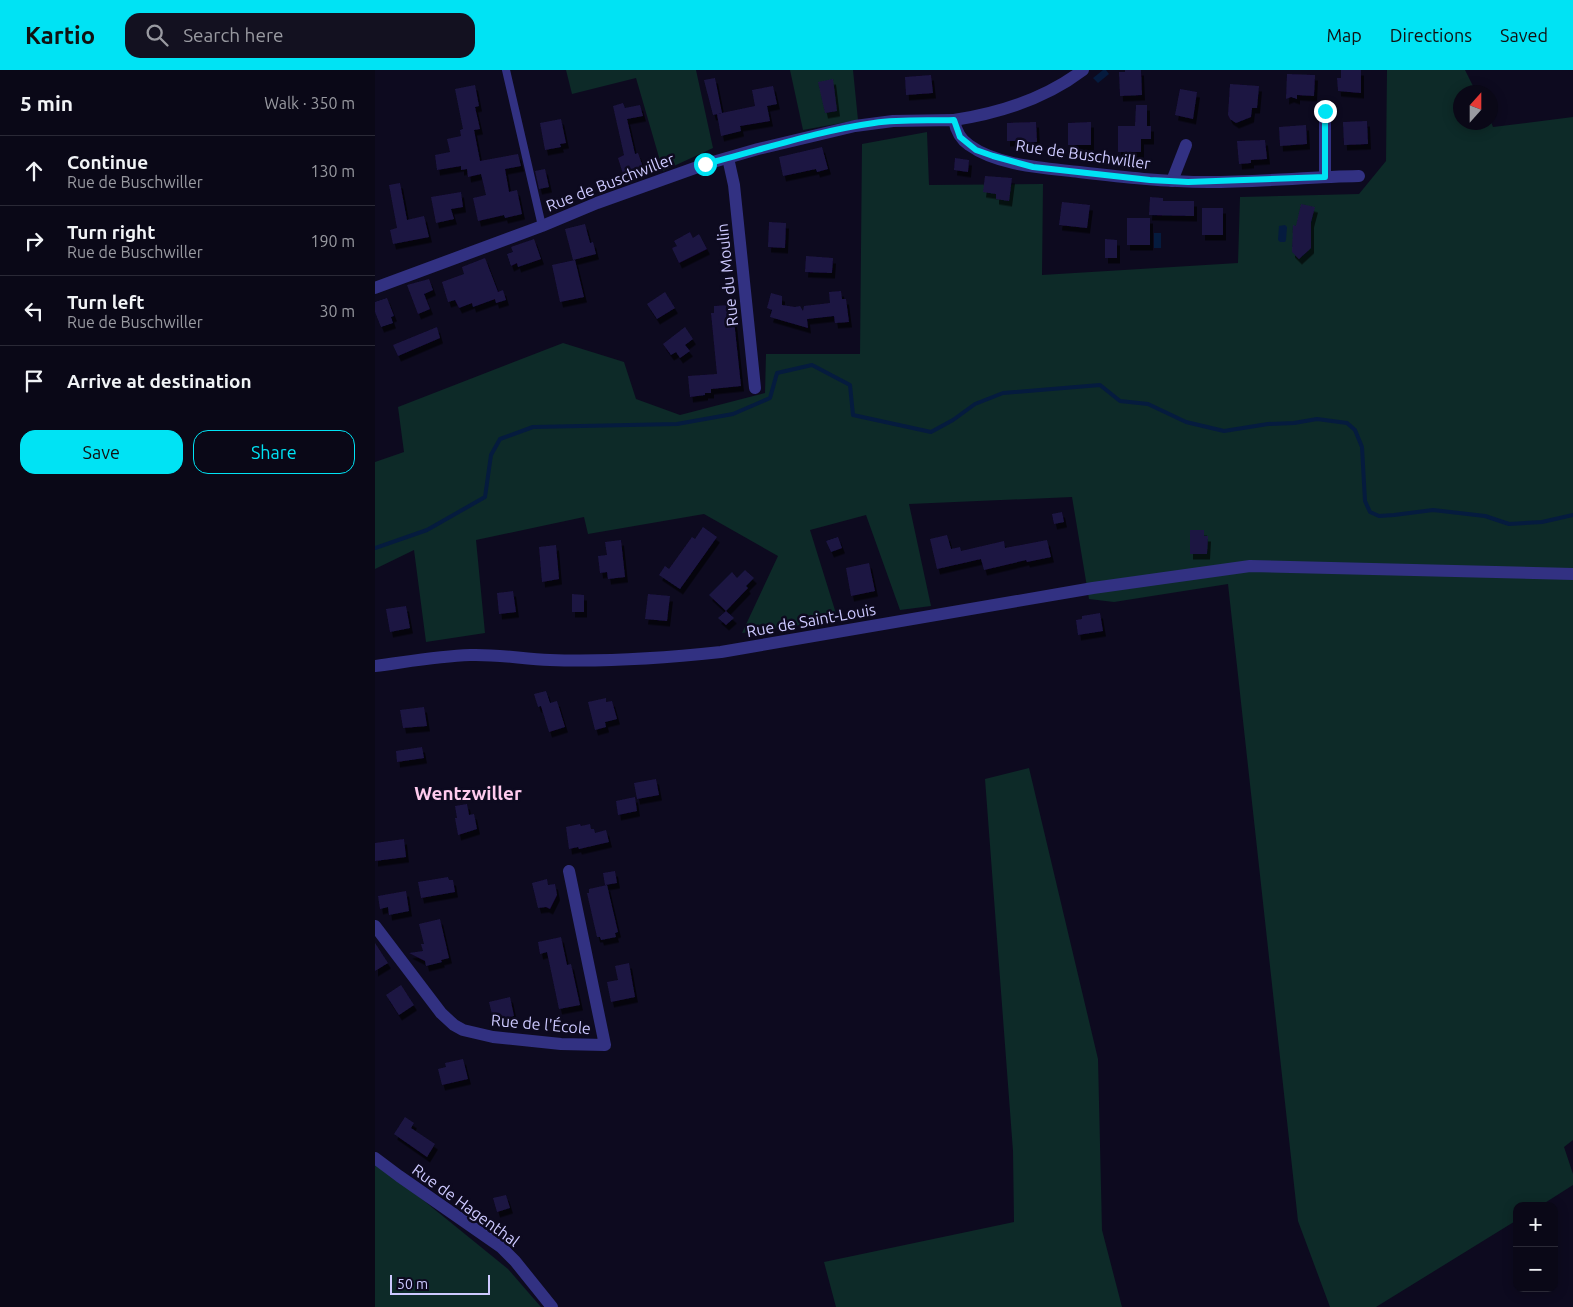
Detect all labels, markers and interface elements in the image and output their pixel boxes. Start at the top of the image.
search box [125,13,475,58]
icon: search [143,21,171,49]
text: Kartio [25,22,95,49]
text: Search here [183,24,284,46]
text: Map [1326,25,1362,45]
text: Directions [1390,25,1472,45]
text: Saved [1500,25,1548,45]
north arrow [1453,85,1498,130]
text: 5 min [20,91,73,115]
text: Walk · 350 m [264,94,355,112]
route end [1314,100,1337,123]
street label: Rue de Buschwiller [1014,136,1152,172]
street label: Rue de Buschwiller [543,149,677,215]
text: Continue [67,151,148,173]
route start [694,153,717,176]
icon: ahead [20,157,48,185]
text: 130 m [310,162,355,180]
text: Rue de Buschwiller [67,173,203,191]
text: Turn right [67,221,155,243]
street label: Rue du Moulin [713,223,741,327]
icon: right [20,227,48,255]
text: 190 m [310,232,355,250]
text: Rue de Buschwiller [67,243,203,261]
text: Turn left [67,291,145,313]
icon: left [20,297,48,325]
text: 30 m [319,302,355,320]
text: Rue de Buschwiller [67,313,203,331]
icon: arrive [20,367,48,395]
text: Arrive at destination [67,370,252,392]
button: Save [20,430,183,474]
button: Share [193,430,355,474]
street label: Rue de Saint-Louis [745,600,877,640]
district label: Wentzwiller [414,782,522,804]
street label: Rue de l'École [490,1009,592,1037]
street label: Rue de Hagenthal [409,1160,523,1250]
map controls [1513,1202,1558,1292]
button: + [1513,1202,1558,1247]
button: − [1513,1247,1558,1292]
scale bar [390,1272,490,1295]
text: 50 m [397,1276,428,1292]

